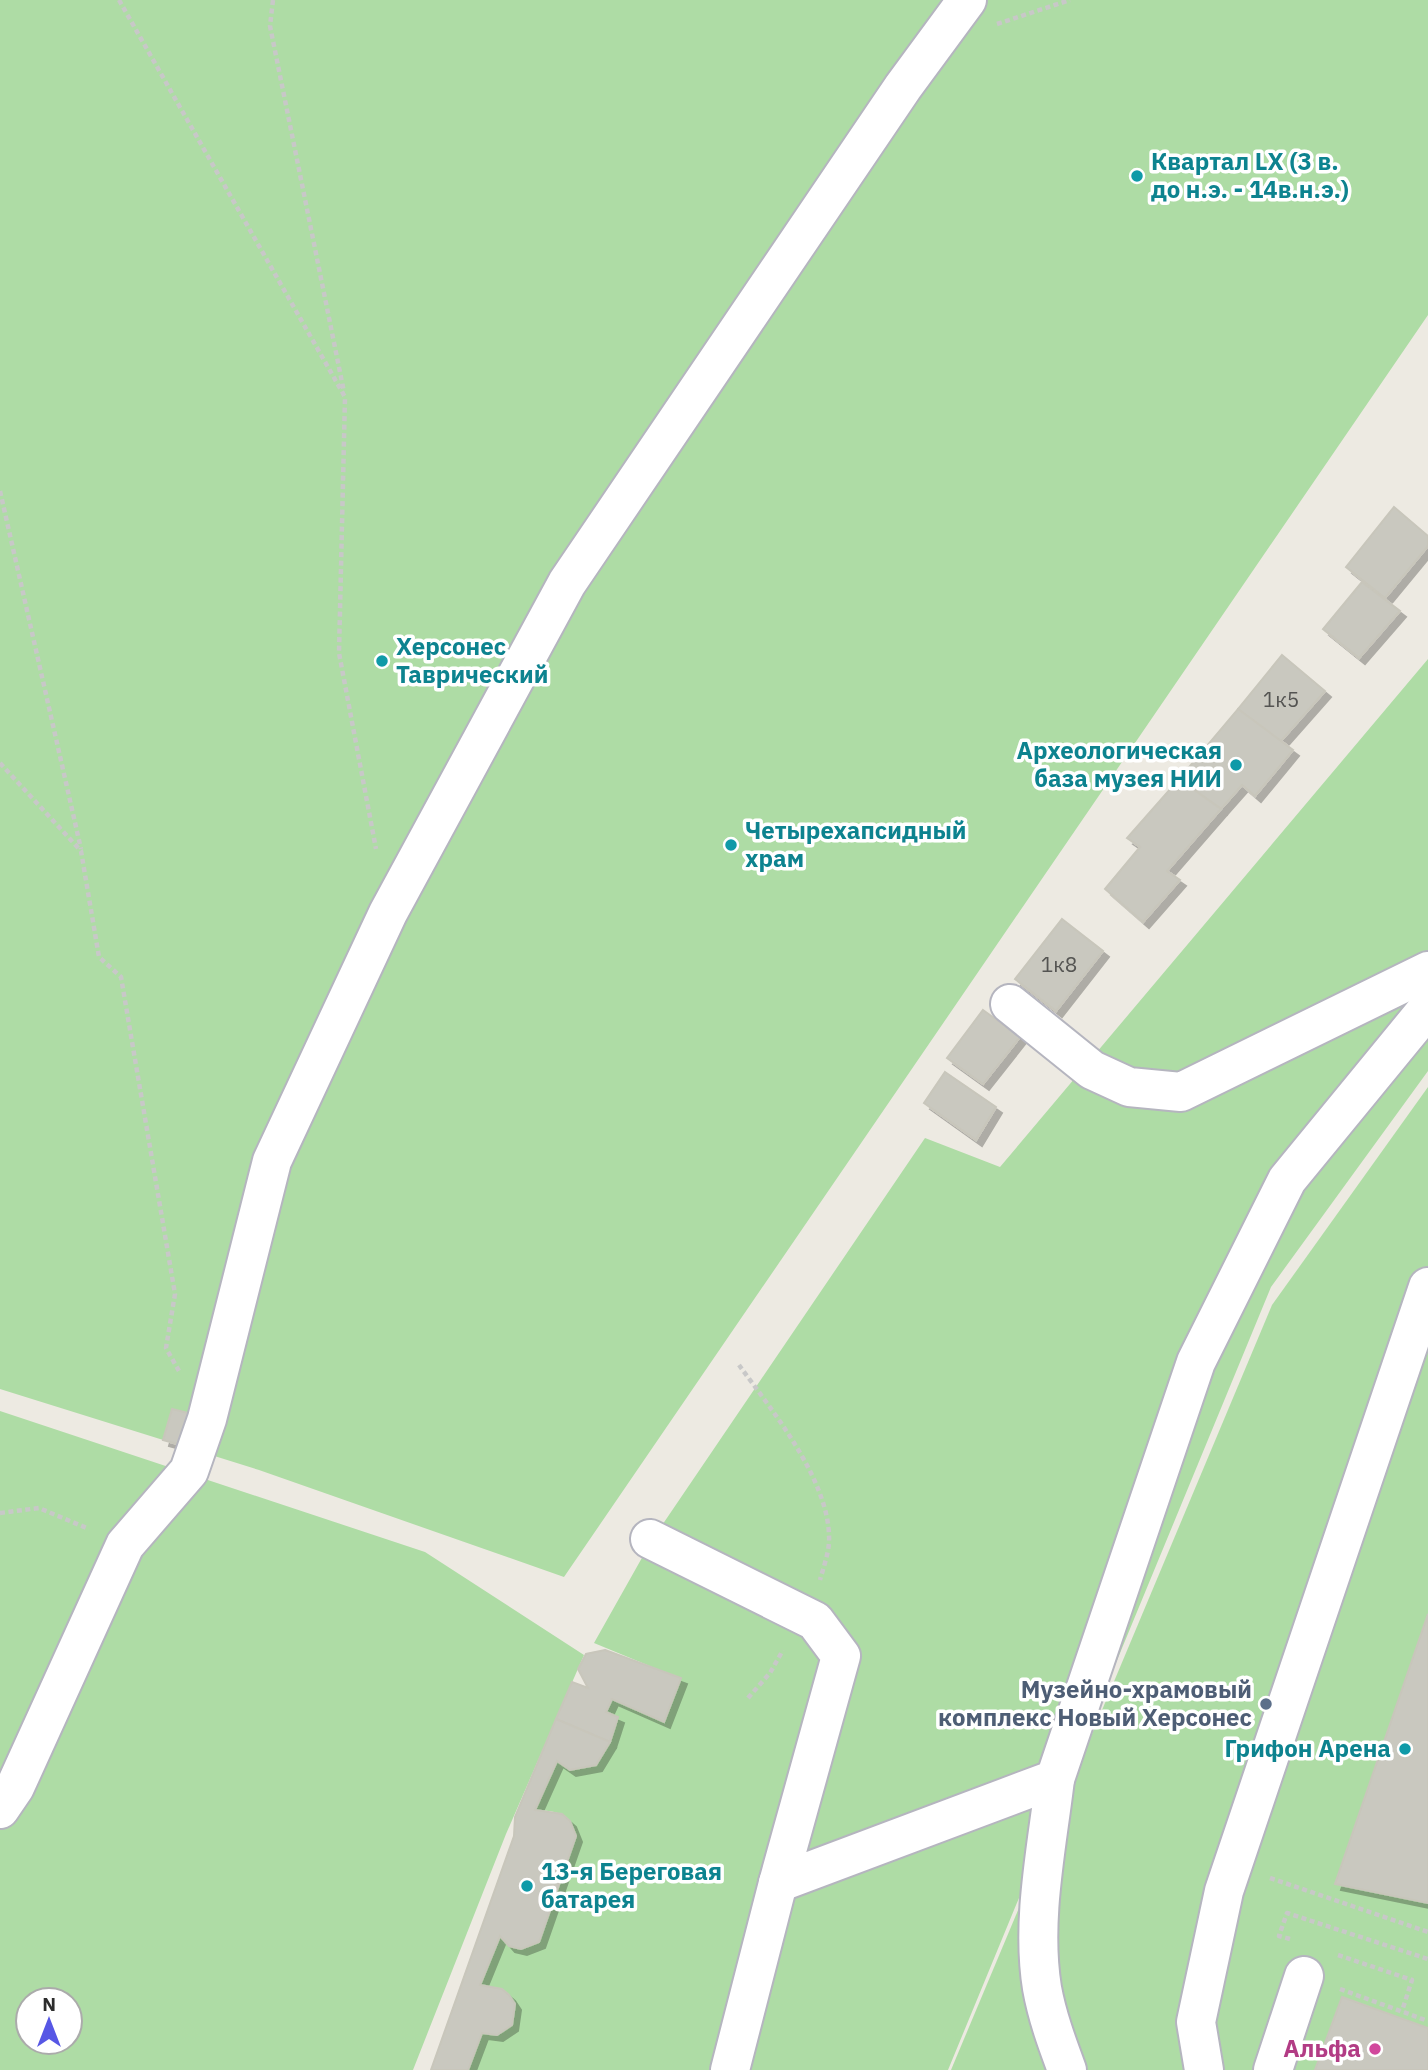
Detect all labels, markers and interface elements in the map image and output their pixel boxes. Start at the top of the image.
place label: Квартал LX (3 в. до н.э. - 14в.н.э.) [1151,145,1349,205]
marker: Квартал LX (3 в. до н.э. - 14в.н.э.) [1129,168,1145,184]
place label: Херсонес Таврический [396,630,548,690]
marker: Херсонес Таврический [374,653,390,669]
house number: 1к5 [1263,685,1299,713]
place label: Археологическая база музея НИИ [1017,734,1222,794]
marker: Археологическая база музея НИИ [1228,757,1244,773]
place label: Четырехапсидный храм [745,814,967,874]
marker: Четырехапсидный храм [723,837,739,853]
house number: 1к8 [1041,950,1077,978]
place label: Музейно-храмовый комплекс Новый Херсонес [938,1673,1252,1733]
marker: Музейно-храмовый комплекс Новый Херсонес [1258,1696,1274,1712]
place label: Грифон Арена [1224,1732,1391,1764]
marker: Грифон Арена [1397,1741,1413,1757]
place label: 13-я Береговая батарея [541,1855,722,1915]
marker: 13-я Береговая батарея [519,1878,535,1894]
north arrow [14,1986,84,2056]
text: N [42,1992,56,2016]
place label: Альфа [1283,2032,1361,2064]
marker: Альфа [1367,2041,1383,2057]

